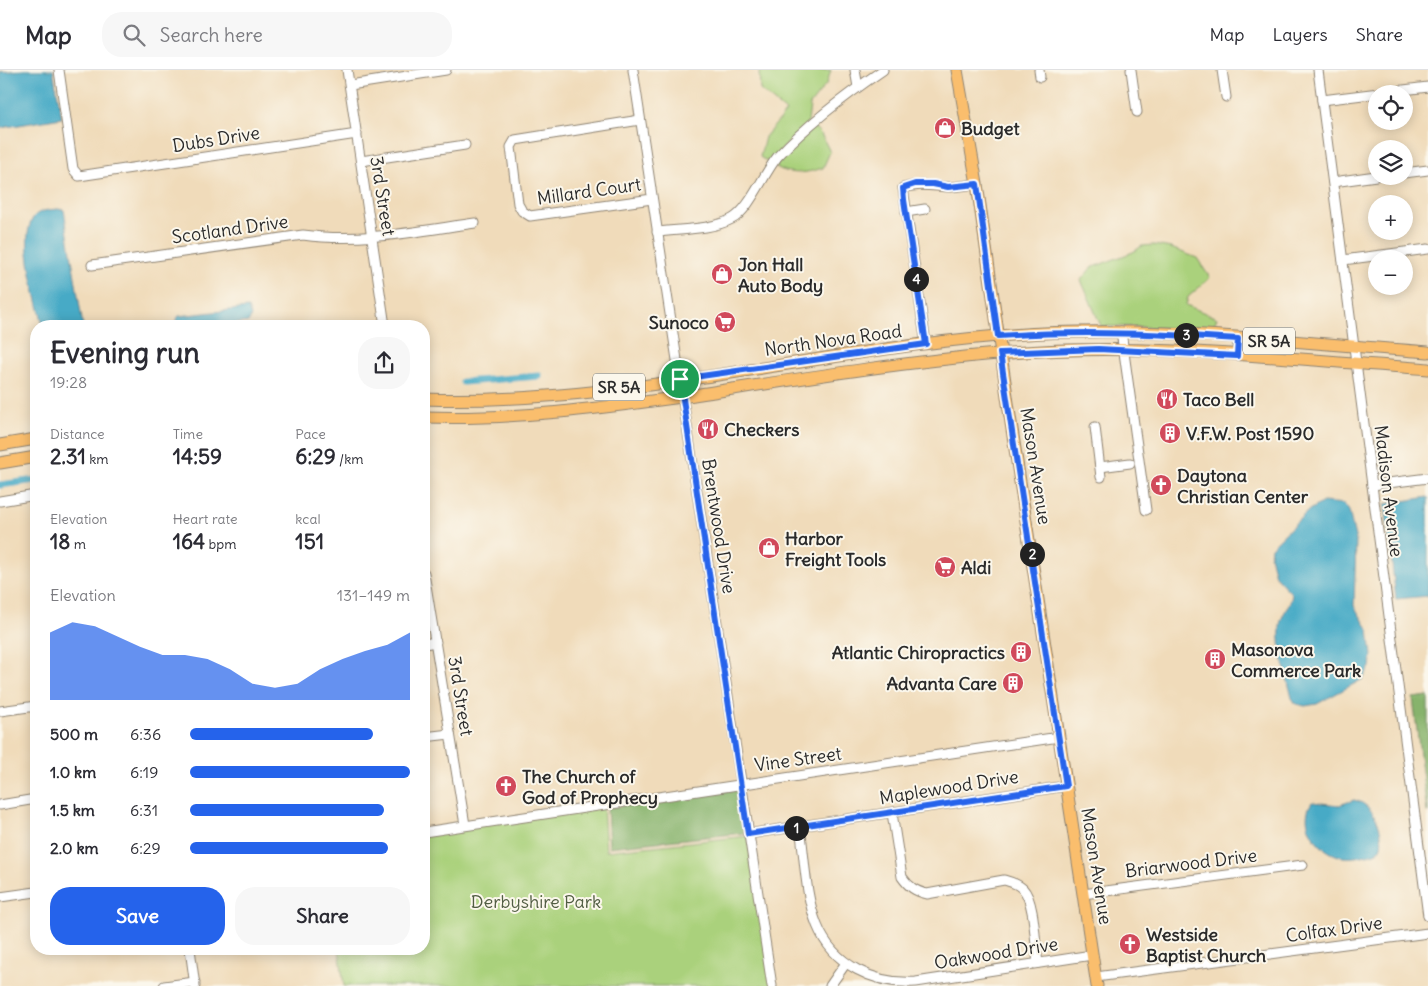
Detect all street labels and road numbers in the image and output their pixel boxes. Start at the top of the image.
street label: Dubs Drive [171,121,261,157]
street label: 3rd Street [365,155,401,237]
street label: Millard Court [536,172,642,210]
street label: Scotland Drive [170,209,290,249]
street label: North Nova Road [763,319,903,361]
road number: SR 5A [1243,328,1295,354]
road number: SR 5A [593,374,645,400]
street label: Mason Avenue [1015,406,1057,526]
street label: Madison Avenue [1370,424,1408,558]
street label: Brentwood Drive [697,457,741,595]
street label: 3rd Street [443,655,479,737]
street label: Vine Street [753,742,843,776]
street label: Maplewood Drive [878,765,1020,809]
street label: Mason Avenue [1076,806,1118,926]
street label: Briarwood Drive [1124,844,1258,882]
street label: Colfax Drive [1284,911,1384,947]
street label: Oakwood Drive [932,932,1060,974]

